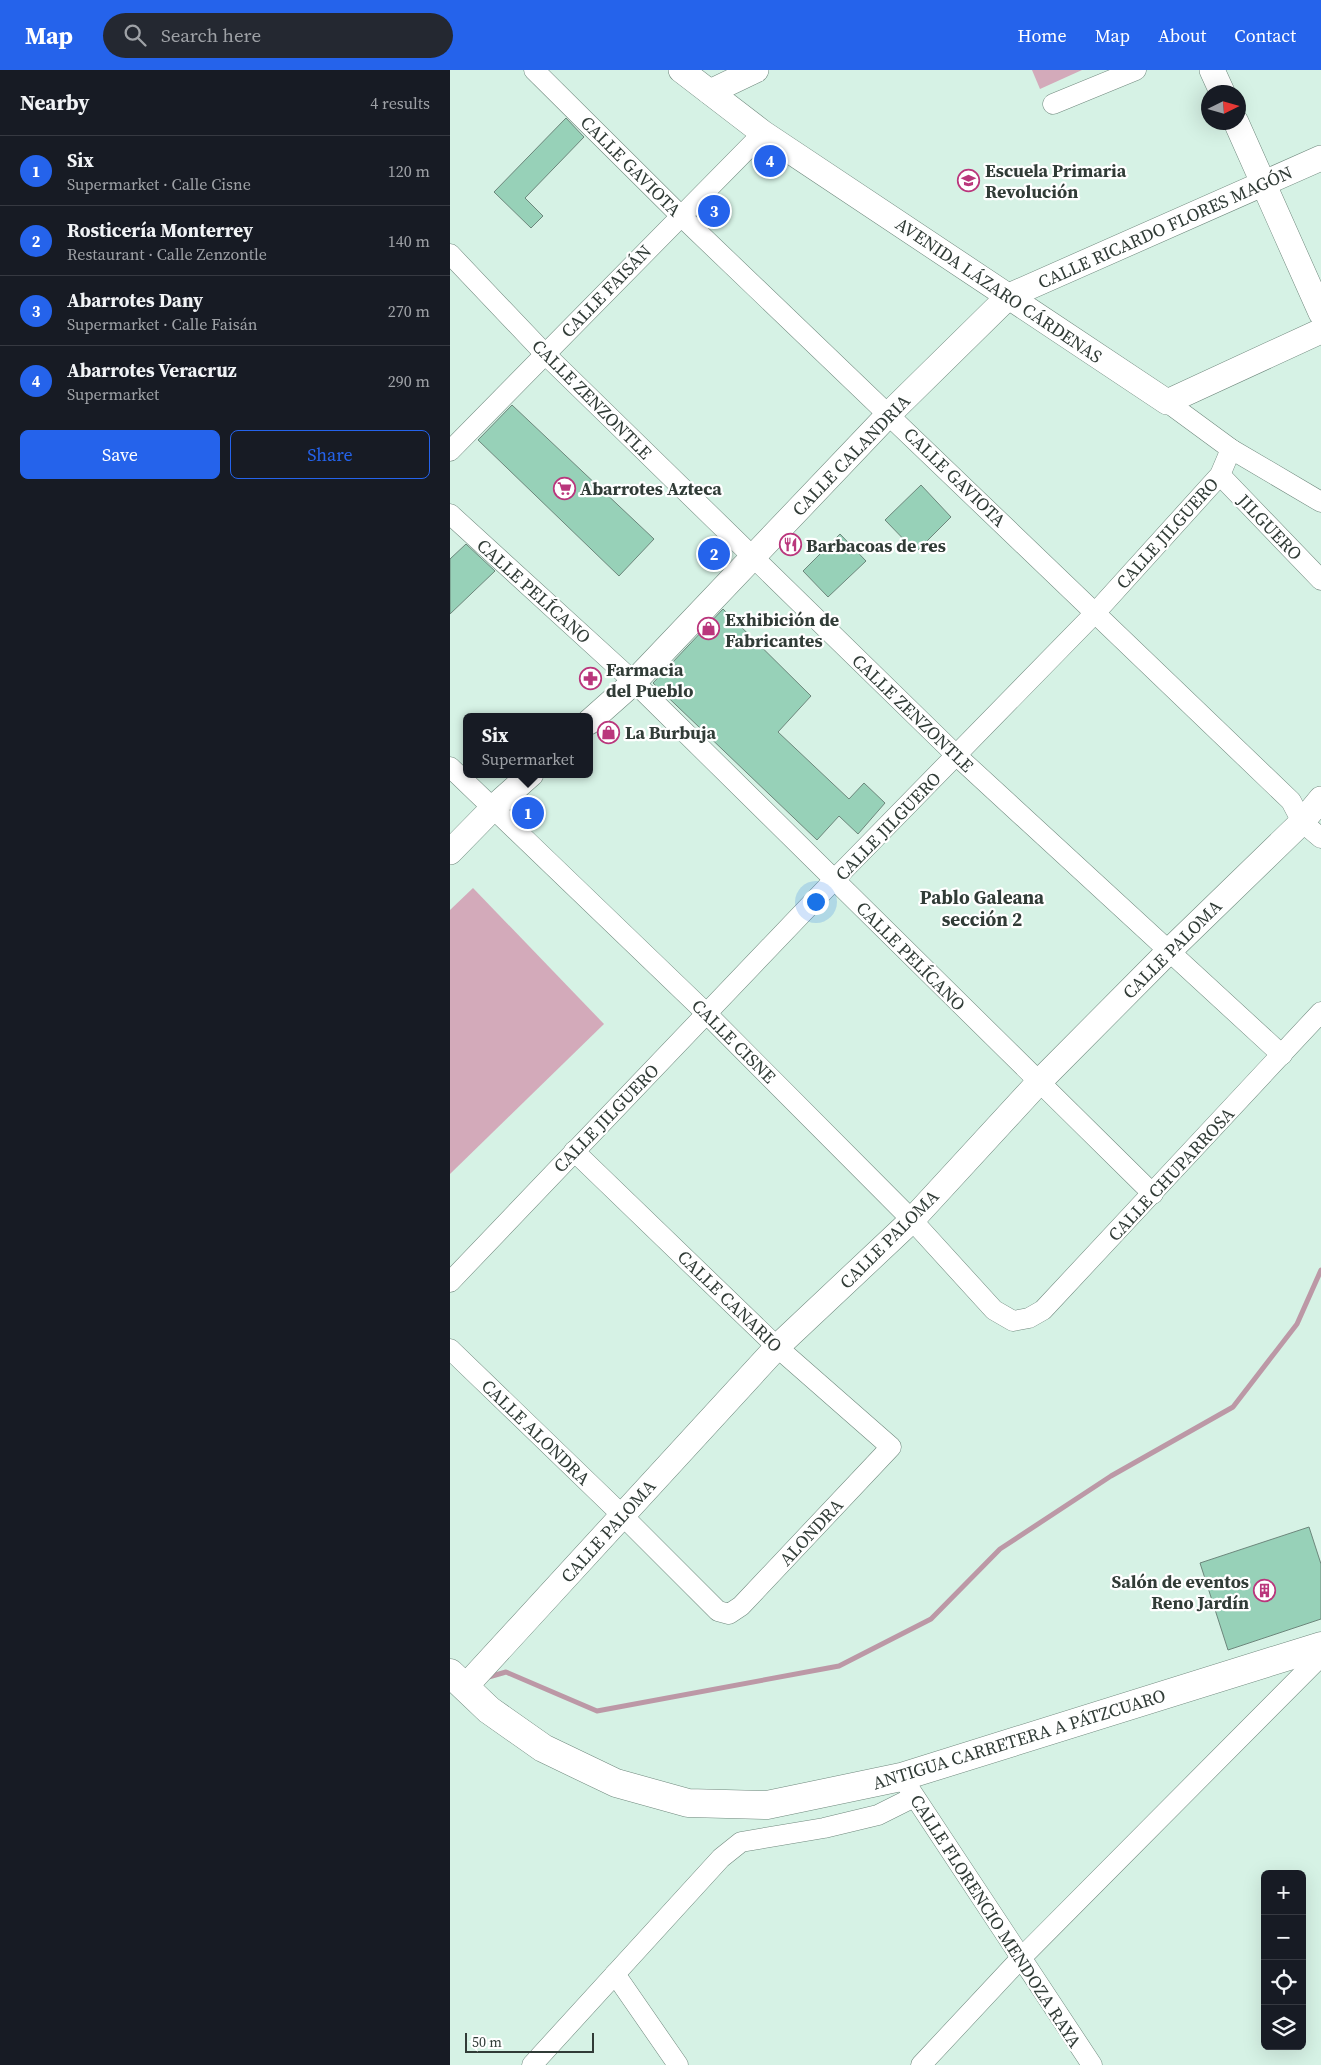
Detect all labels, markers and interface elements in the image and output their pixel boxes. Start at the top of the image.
search box [103,13,453,58]
text: Map [25,19,73,52]
icon: search [121,21,149,49]
text: Search here [161,22,261,48]
text: Home [1018,23,1067,48]
text: Map [1095,23,1130,48]
text: About [1158,23,1206,48]
text: Contact [1234,23,1296,48]
north arrow [1201,85,1246,130]
text: Nearby [20,88,90,117]
text: 4 results [370,92,430,114]
street label: CALLE GAVIOTA [575,110,687,222]
pin: 4 [754,142,786,180]
text: Six [67,147,94,173]
place label: Escuela Primaria Revolución [985,158,1127,204]
street label: CALLE RICARDO FLORES MAGÓN [1034,159,1296,295]
text: 1 [32,160,40,182]
text: 120 m [388,160,430,182]
school or university icon: Escuela Primaria Revolución [957,168,981,192]
text: Supermarket · Calle Cisne [67,173,251,195]
pin: 3 [698,192,730,230]
street label: AVENIDA LÁZARO CÁRDENAS [891,211,1107,369]
text: Rosticería Monterrey [67,217,253,243]
text: 2 [32,230,40,252]
text: 140 m [388,230,430,252]
street label: CALLE FAISÁN [555,239,657,343]
text: Restaurant · Calle Zenzontle [67,243,267,265]
text: Abarrotes Dany [67,287,203,313]
text: 3 [32,300,40,322]
text: 270 m [388,300,430,322]
text: Supermarket · Calle Faisán [67,313,257,335]
street label: CALLE ZENZONTLE [526,333,658,465]
text: Abarrotes Veracruz [67,357,237,383]
text: 4 [32,370,40,392]
text: 290 m [388,370,430,392]
text: Supermarket [67,383,159,405]
street label: CALLE CALANDRIA [786,389,916,521]
street label: CALLE GAVIOTA [898,422,1012,532]
button: Save [20,430,220,479]
button: Share [230,430,430,479]
street label: CALLE JILGUERO [1110,472,1224,594]
supermarket icon: Abarrotes Azteca [552,476,576,500]
place label: Abarrotes Azteca [580,476,722,501]
street label: JILGUERO [1231,488,1308,566]
street label: CALLE PELÍCANO [472,533,596,649]
restaurant icon: Barbacoas de res [778,533,802,557]
place label: Barbacoas de res [806,533,946,558]
pin: 2 [698,535,730,573]
place label: Exhibición de Fabricantes [725,607,839,653]
shop icon: Exhibición de Fabricantes [697,617,721,641]
street label: CALLE ZENZONTLE [847,648,979,778]
place label: Farmacia del Pueblo [606,657,693,703]
pharmacy icon: Farmacia del Pueblo [578,667,602,691]
popup [463,713,593,778]
shop icon: La Burbuja [597,720,621,744]
place label: La Burbuja [625,720,716,745]
text: Six [482,722,509,748]
text: Supermarket [482,748,574,770]
street label: CALLE JILGUERO [830,766,946,886]
pin: 1 [512,794,544,832]
district label: Pablo Galeana sección 2 [920,884,1045,932]
your location [803,889,829,915]
street label: CALLE PALOMA [1117,894,1227,1004]
street label: CALLE PELÍCANO [851,896,971,1016]
street label: CALLE CISNE [686,993,782,1089]
street label: CALLE JILGUERO [548,1058,664,1178]
street label: CALLE CHUPARROSA [1102,1101,1240,1247]
street label: CALLE PALOMA [834,1184,944,1294]
street label: CALLE CANARIO [672,1244,788,1358]
street label: CALLE ALONDRA [476,1373,596,1491]
street label: CALLE PALOMA [555,1474,661,1588]
street label: ALONDRA [773,1493,849,1571]
place label: Salón de eventos Reno Jardín [1111,1569,1249,1615]
building icon: Salón de eventos Reno Jardín [1253,1579,1277,1603]
street label: ANTIGUA CARRETERA A PÁTZCUARO [869,1682,1169,1796]
street label: CALLE FLORENCIO MENDOZA RAYA [904,1789,1088,2053]
map controls [1261,1870,1306,2050]
button: + [1261,1870,1306,1915]
button: − [1261,1915,1306,1960]
button: locate [1261,1960,1306,2005]
button: layers [1261,2005,1306,2050]
scale bar [465,2030,594,2053]
text: 50 m [472,2032,502,2052]

